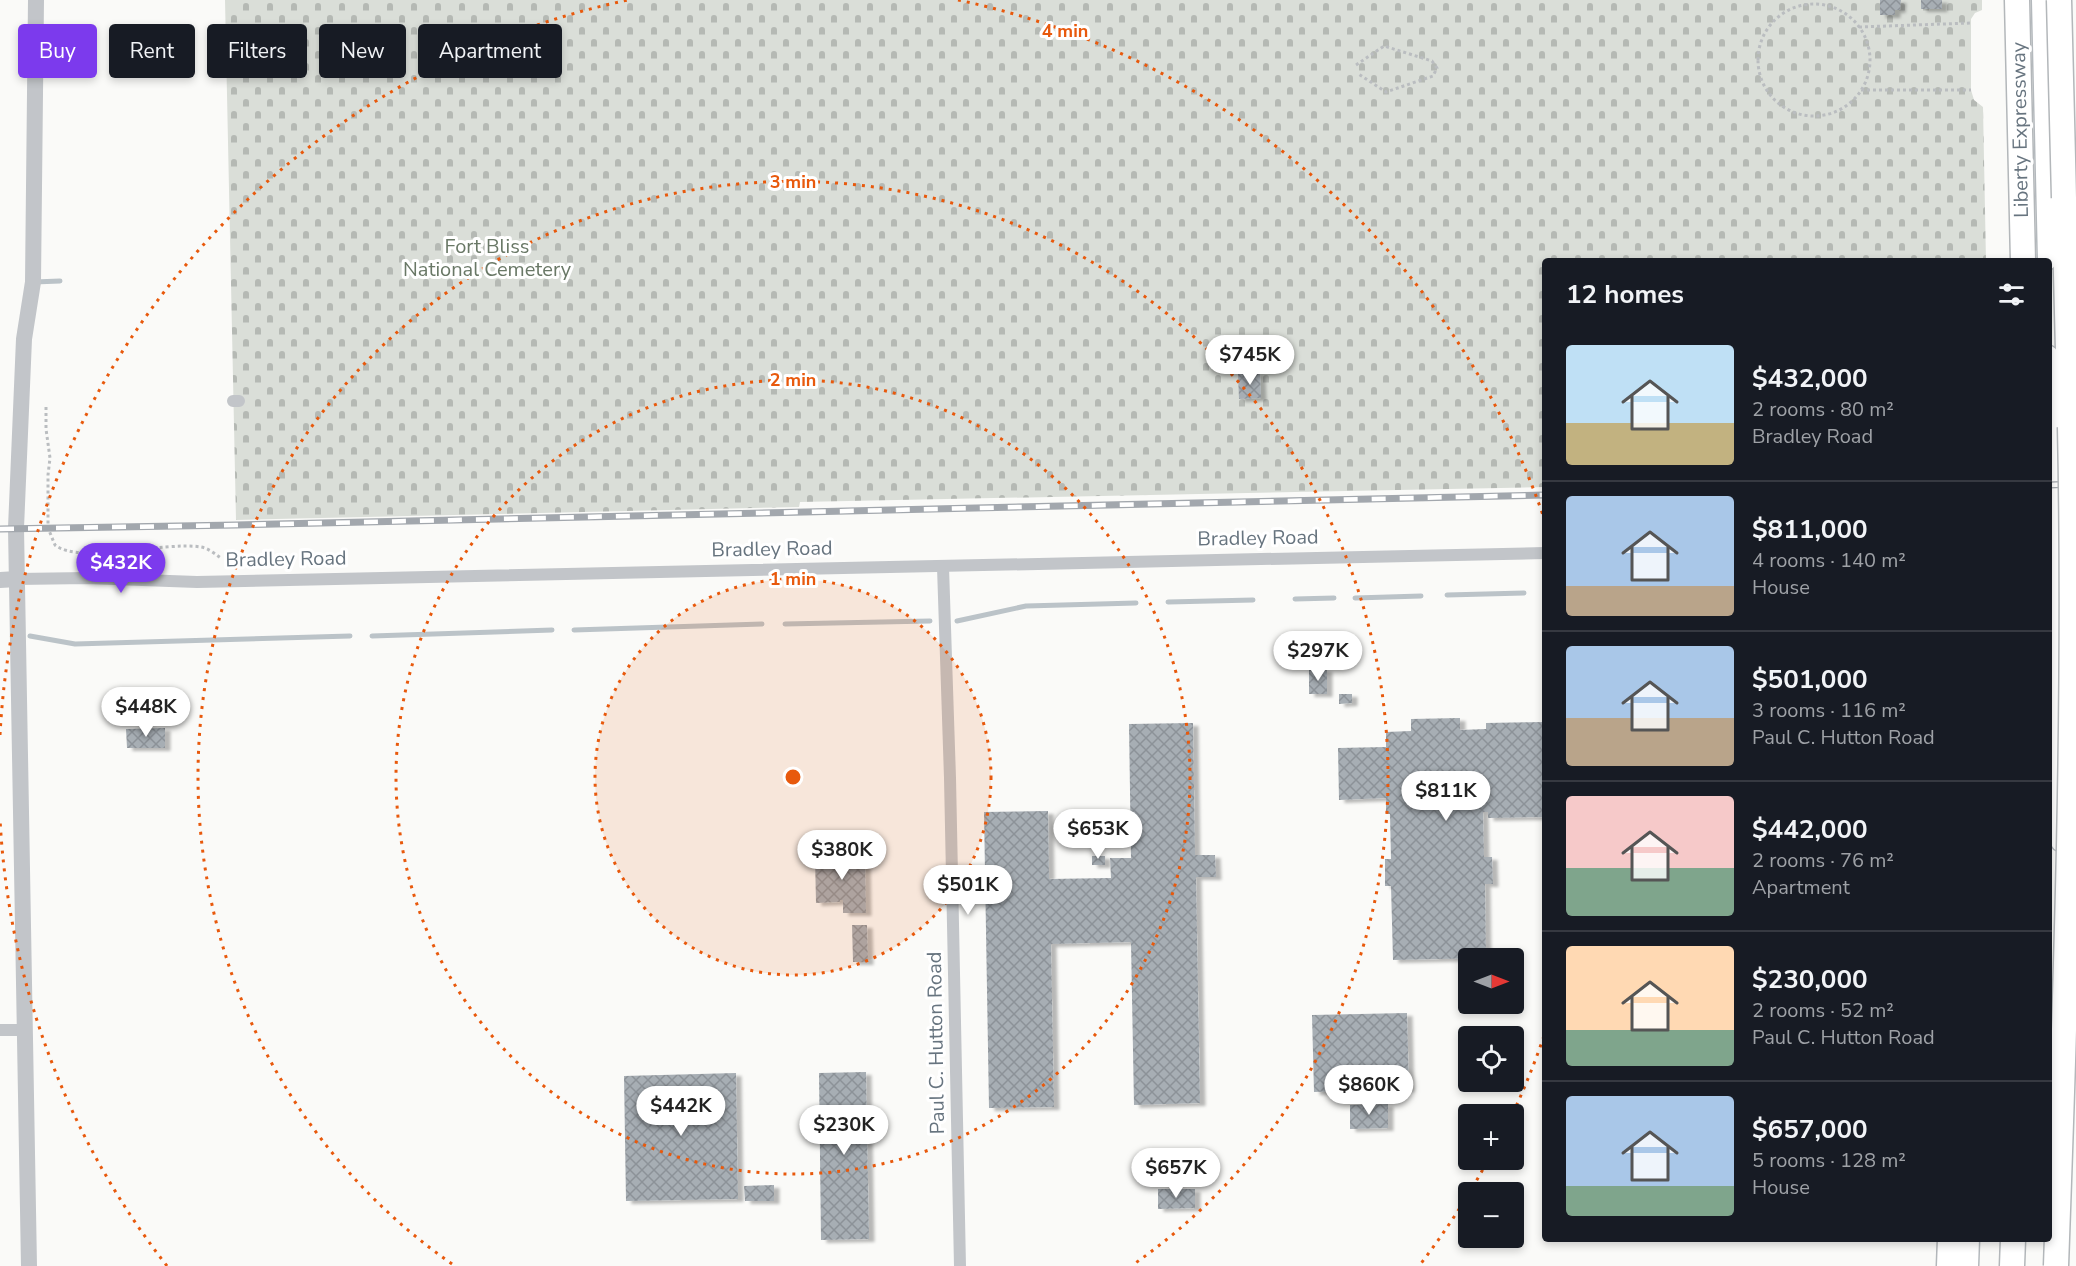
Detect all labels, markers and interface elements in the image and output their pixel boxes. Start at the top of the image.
text: 4 min [1042,19,1088,43]
chip: Buy [18,24,97,78]
chip: Rent [109,24,195,78]
chip: Filters [207,24,307,78]
chip: New [319,24,406,78]
chip: Apartment [418,24,562,78]
street label: Liberty Expressway [2005,41,2035,218]
text: 3 min [770,170,816,194]
park label: Fort Bliss National Cemetery [403,233,572,283]
text: 12 homes [1566,277,1684,312]
icon: filters [1995,278,2028,311]
pin: $745K [1208,335,1292,386]
text: $745K [1219,341,1281,368]
text: $432,000 [1752,361,1868,396]
text: 2 min [770,368,816,392]
icon: home [1614,369,1686,441]
text: 2 rooms · 80 m² [1752,396,1894,423]
text: Bradley Road [1752,423,1873,450]
text: $811,000 [1752,512,1868,547]
icon: home [1614,520,1686,592]
street label: Bradley Road [1197,523,1319,553]
street label: Bradley Road [711,534,833,564]
pin: $432K [79,543,163,594]
street label: Bradley Road [225,544,347,574]
text: 4 rooms · 140 m² [1752,547,1906,574]
text: $432K [90,549,152,576]
text: 1 min [770,567,816,591]
text: House [1752,574,1810,601]
pin: $297K [1276,631,1360,682]
text: $297K [1287,637,1349,664]
text: $501,000 [1752,662,1868,697]
icon: home [1614,670,1686,742]
pin: $448K [104,687,188,738]
text: $448K [115,693,177,720]
text: 3 rooms · 116 m² [1752,697,1906,724]
text: Paul C. Hutton Road [1752,724,1935,751]
centre of rings [783,767,803,787]
pin: $811K [1404,771,1488,822]
text: $811K [1415,777,1477,804]
pin: $653K [1056,809,1140,860]
text: $442,000 [1752,812,1868,847]
text: $653K [1067,815,1129,842]
icon: home [1614,820,1686,892]
pin: $380K [800,830,884,881]
text: $380K [811,836,873,863]
text: 2 rooms · 76 m² [1752,847,1894,874]
pin: $501K [926,865,1010,916]
text: $501K [937,871,999,898]
text: Apartment [1752,874,1850,901]
north arrow [1458,948,1524,1014]
map controls [1458,948,1524,1248]
street label: Paul C. Hutton Road [921,951,951,1135]
text: $230,000 [1752,962,1868,997]
icon: home [1614,970,1686,1042]
text: 2 rooms · 52 m² [1752,997,1894,1024]
text: Paul C. Hutton Road [1752,1024,1935,1051]
button: locate [1458,1026,1524,1092]
pin: $860K [1327,1065,1411,1116]
text: $860K [1338,1071,1400,1098]
pin: $442K [639,1086,723,1137]
text: $442K [650,1092,712,1119]
button: + [1458,1104,1524,1170]
pin: $230K [802,1105,886,1156]
text: $230K [813,1111,875,1138]
text: $657,000 [1752,1112,1868,1147]
icon: home [1614,1120,1686,1192]
text: 5 rooms · 128 m² [1752,1147,1906,1174]
pin: $657K [1134,1148,1218,1199]
text: $657K [1145,1154,1207,1181]
text: House [1752,1174,1810,1201]
button: − [1458,1182,1524,1248]

